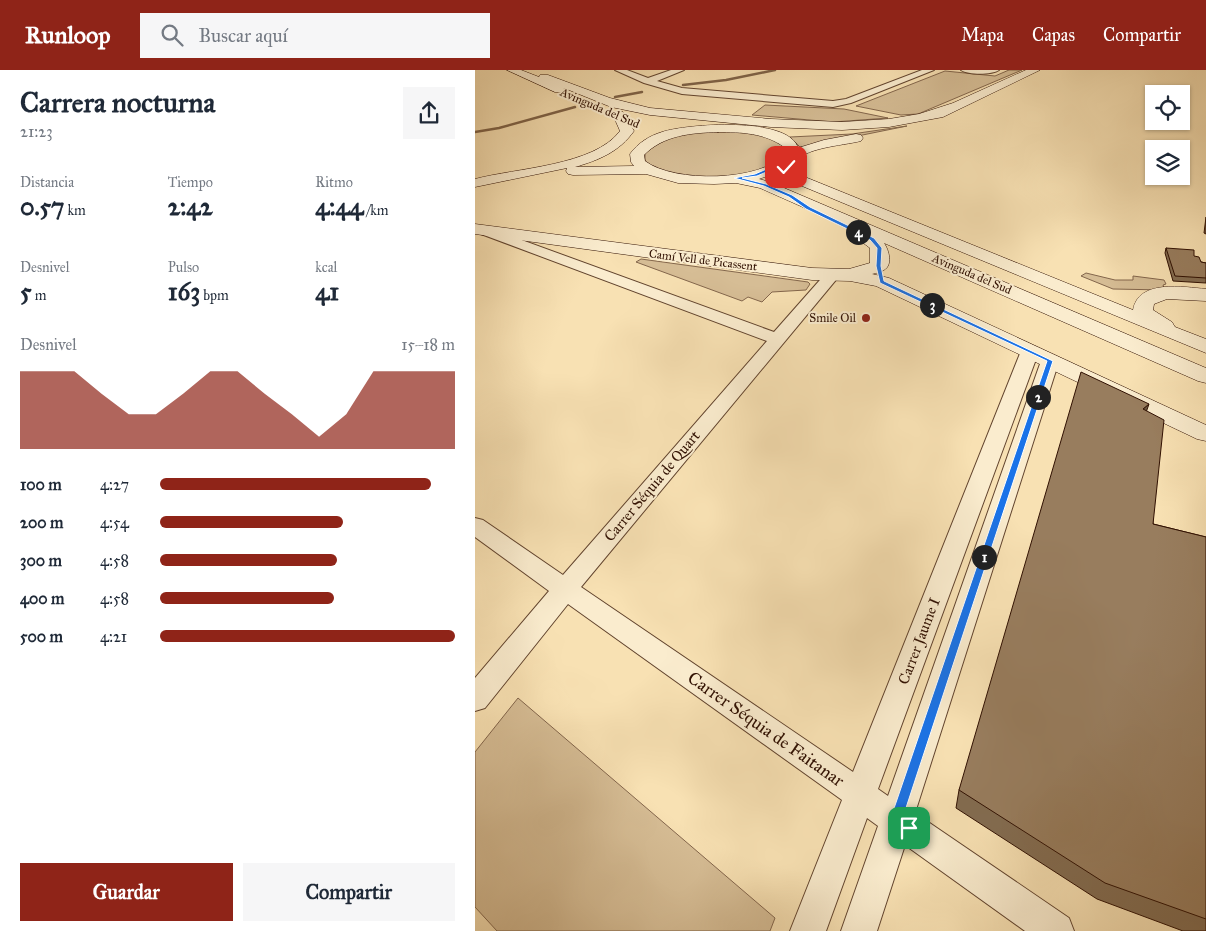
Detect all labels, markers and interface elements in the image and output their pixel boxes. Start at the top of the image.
search box [140,13,490,58]
text: Runloop [25,20,110,50]
icon: search [158,21,186,49]
text: Buscar aquí [198,24,288,47]
text: Mapa [961,24,1004,46]
text: Capas [1032,24,1075,46]
text: Compartir [1103,24,1181,46]
text: Carrera nocturna [20,85,215,120]
street label: Avinguda del Sud [557,85,642,132]
map controls [1145,85,1190,185]
button: locate [1145,85,1190,130]
button: share [403,87,455,139]
text: 21:23 [20,122,53,141]
button: layers [1145,140,1190,185]
pin [765,146,807,188]
icon: check [772,153,800,181]
text: Distancia [20,174,74,191]
text: Tiempo [168,174,213,191]
text: Ritmo [315,174,353,191]
text: 0.57 [20,191,64,222]
text: 2:42 [168,191,213,222]
text: 4:44 [315,191,363,222]
text: km [64,202,86,219]
text: /km [363,202,388,219]
pin: 4 [845,220,871,244]
text: 4 [855,224,862,241]
street label: Camí Vell de Picassent [648,246,759,274]
street label: Avinguda del Sud [929,251,1014,298]
text: Desnivel [20,259,69,276]
text: Pulso [168,259,199,276]
text: kcal [315,259,337,276]
text: 5 [20,276,32,307]
text: 163 [168,276,200,307]
text: 41 [315,276,339,307]
text: m [32,287,46,304]
text: bpm [200,287,229,304]
pin: 3 [919,292,945,318]
text: 3 [930,297,935,314]
place label: Smile Oil [809,311,857,325]
marker: Smile Oil [860,312,872,324]
text: Desnivel [20,335,76,354]
text: 15–18 m [401,335,455,354]
pin: 2 [1025,384,1051,410]
text: 2 [1035,389,1042,406]
street label: Carrer Séquia de Quart [600,426,705,546]
text: 100 m [20,475,62,494]
text: 4:27 [100,475,129,494]
text: 200 m [20,513,63,532]
text: 4:54 [100,513,129,532]
pin: 1 [971,544,997,570]
text: 1 [982,549,987,566]
text: 300 m [20,551,62,570]
text: 4:58 [100,551,129,570]
text: 400 m [20,589,64,608]
text: 4:58 [100,589,129,608]
street label: Carrer Jaume I [894,595,945,687]
text: 500 m [20,627,63,646]
text: 4:21 [100,627,127,646]
street label: Carrer Séquia de Faitanar [683,667,849,792]
pin [888,807,930,849]
icon: arrive [895,814,923,842]
button: Guardar [20,863,233,921]
button: Compartir [243,863,455,921]

